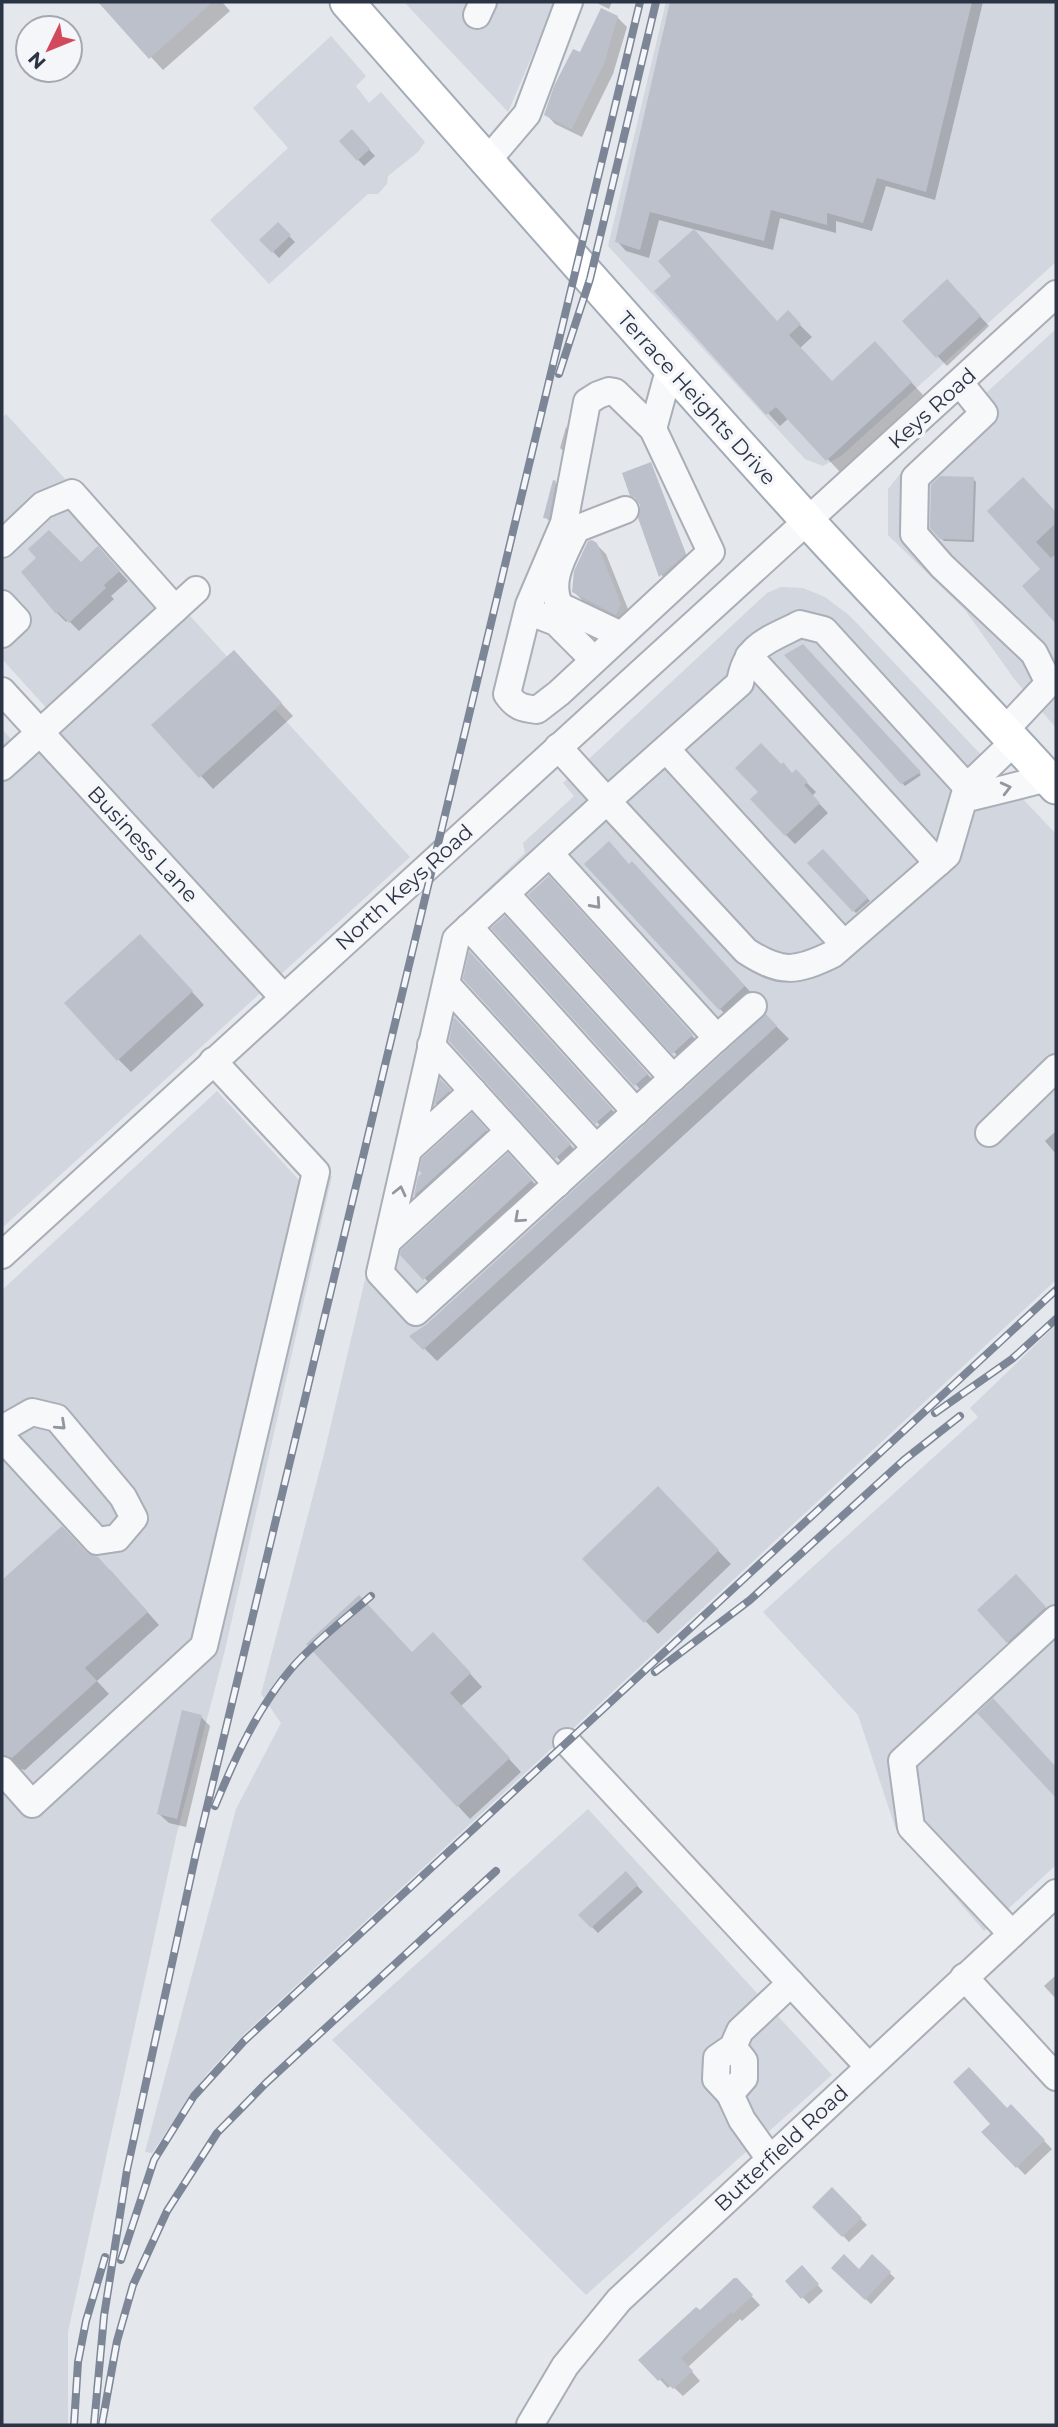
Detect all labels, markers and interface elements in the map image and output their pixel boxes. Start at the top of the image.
north arrow [14,14,84,84]
text: N [23,47,51,74]
street label: Terrace Heights Drive [612,306,782,490]
street label: Keys Road [883,362,981,454]
street label: Business Lane [83,780,203,908]
one-way arrow [1000,782,1012,796]
street label: North Keys Road [330,819,478,955]
one-way arrow [587,896,600,909]
one-way arrow [391,1185,406,1197]
one-way arrow [514,1210,527,1222]
one-way arrow [53,1417,66,1429]
street label: Butterfield Road [709,2080,853,2216]

